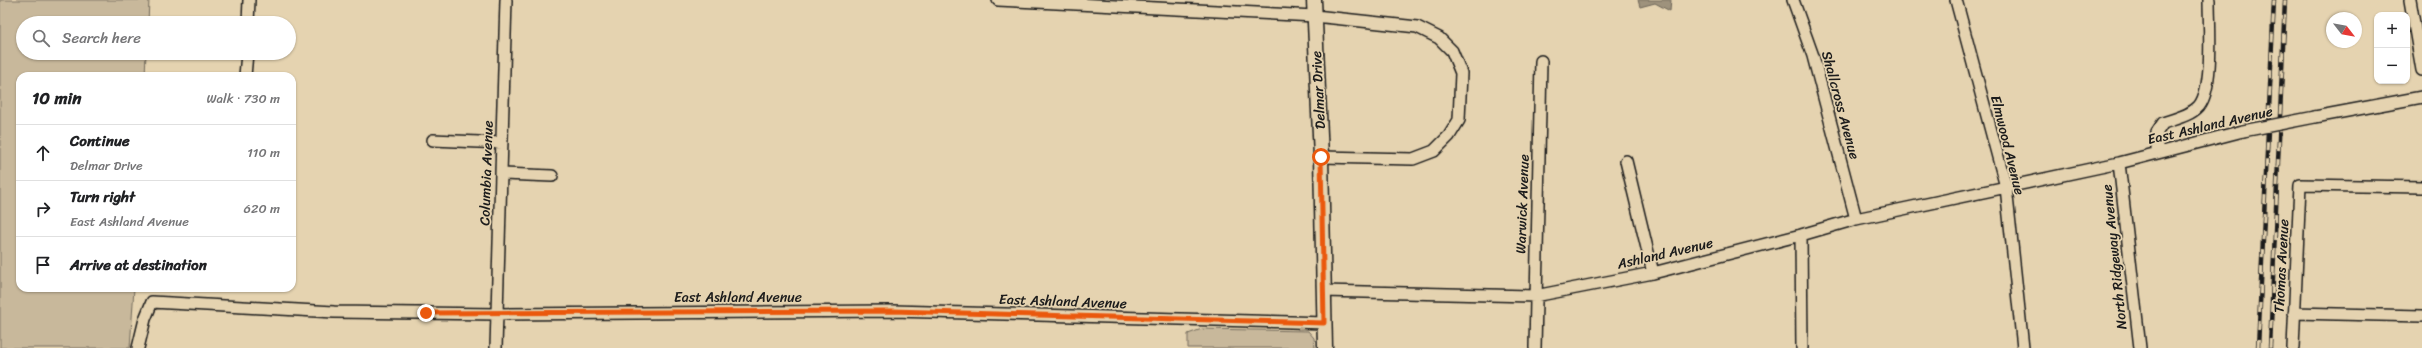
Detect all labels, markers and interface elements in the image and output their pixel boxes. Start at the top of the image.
north arrow [2326,12,2362,48]
map controls [2374,12,2410,84]
button: + [2374,12,2410,48]
search box [16,16,296,60]
text: Search here [62,25,141,51]
icon: search [30,27,52,49]
street label: Shallcross Avenue [1814,48,1867,162]
button: − [2374,48,2410,84]
street label: Delmar Drive [1304,50,1333,130]
text: 10 min [32,83,81,113]
text: Walk · 730 m [206,87,280,110]
street label: Elmwood Avenue [1983,93,2032,198]
street label: East Ashland Avenue [2145,99,2275,152]
street label: Columbia Avenue [472,120,501,226]
text: Continue [70,128,130,154]
text: 110 m [247,141,280,164]
icon: ahead [32,142,54,164]
route start [1312,148,1330,166]
text: Delmar Drive [70,154,143,177]
street label: Warwick Avenue [1508,154,1537,254]
street label: North Ridgeway Avenue [2094,183,2135,331]
text: Turn right [70,184,135,210]
text: 620 m [244,197,280,220]
icon: right [32,198,54,220]
text: East Ashland Avenue [70,210,189,233]
street label: Thomas Avenue [2267,218,2296,314]
street label: Ashland Avenue [1614,230,1716,277]
text: Arrive at destination [70,252,207,278]
icon: arrive [32,254,54,276]
street label: East Ashland Avenue [674,285,802,310]
street label: East Ashland Avenue [999,287,1127,316]
route end [417,304,435,322]

